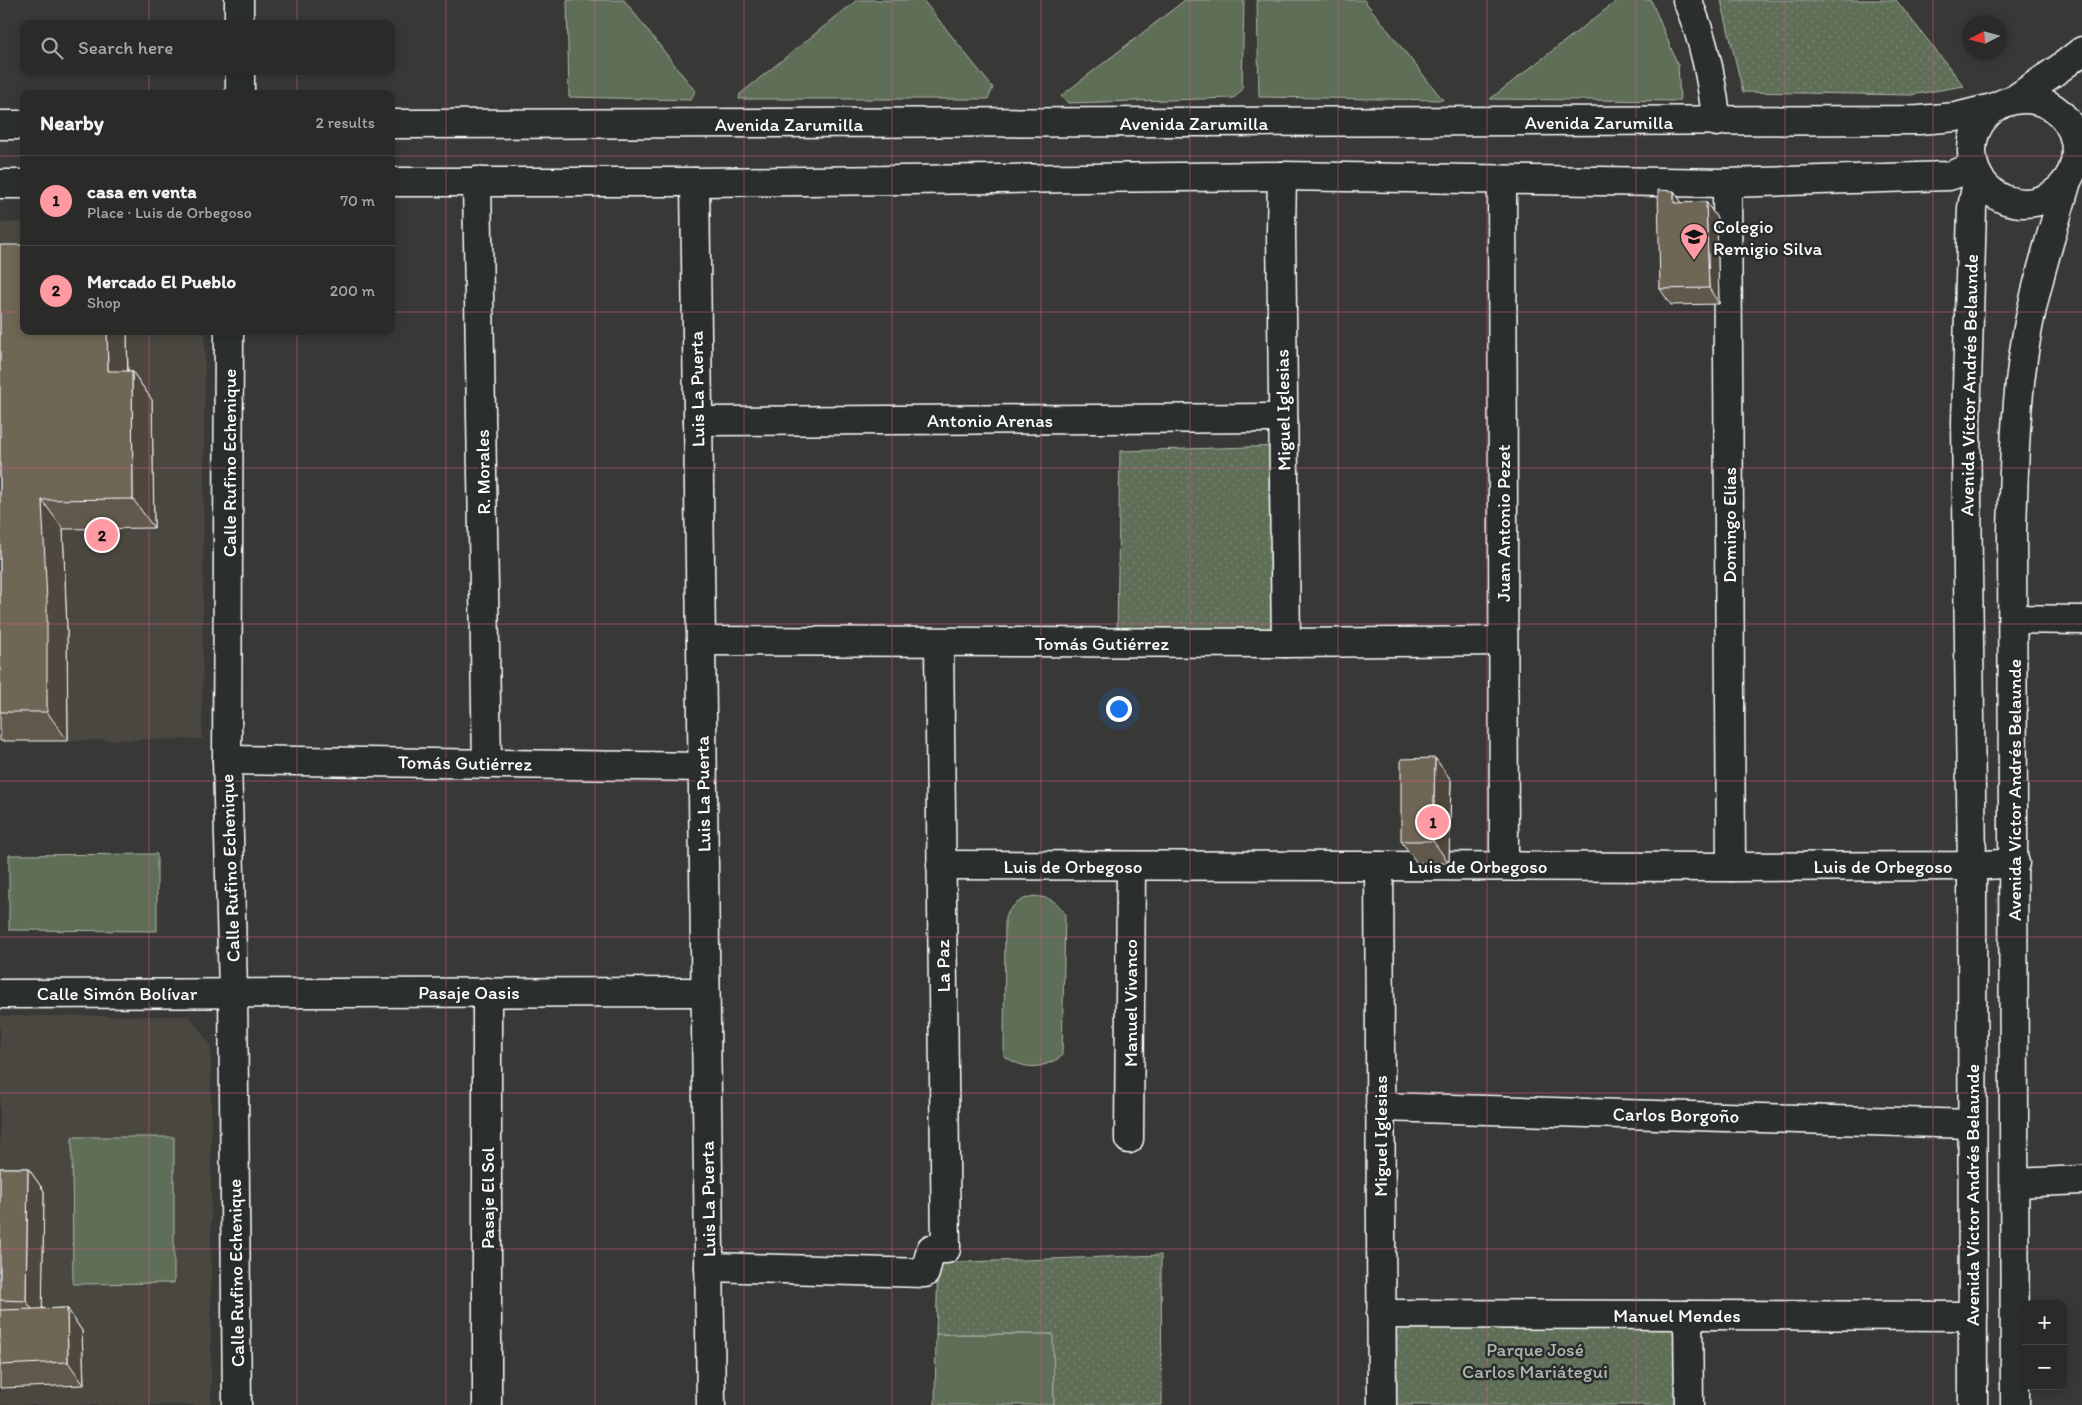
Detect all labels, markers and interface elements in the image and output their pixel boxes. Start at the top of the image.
north arrow [1962,15,2007,60]
search box [20,20,395,75]
icon: search [38,34,66,62]
text: Search here [78,36,173,59]
text: Nearby [40,110,104,135]
street label: Avenida Zarumilla [1525,111,1673,134]
street label: Avenida Zarumilla [1120,112,1268,135]
text: 2 results [315,113,375,132]
street label: Avenida Zarumilla [715,113,863,136]
text: casa en venta [87,180,197,203]
text: 1 [52,191,60,210]
text: 70 m [340,191,375,210]
text: Place · Luis de Orbegoso [87,203,252,222]
place label: Colegio Remigio Silva [1713,215,1822,260]
school or university icon: Colegio Remigio Silva [1679,222,1709,261]
street label: Avenida Víctor Andrés Belaunde [1955,254,1983,516]
text: Mercado El Pueblo [87,270,236,293]
text: 2 [52,281,60,300]
text: 200 m [330,281,375,300]
text: Shop [87,293,121,312]
street label: Luis La Puerta [684,330,710,447]
street label: Miguel Iglesias [1270,349,1296,471]
street label: Calle Rufino Echenique [218,369,241,557]
street label: Antonio Arenas [927,409,1053,432]
street label: R. Morales [471,429,495,515]
street label: Juan Antonio Pezet [1492,444,1515,602]
street label: Domingo Elías [1718,467,1741,583]
pin: 2 [86,516,118,554]
street label: Tomás Gutiérrez [1035,632,1169,655]
street label: Avenida Víctor Andrés Belaunde [2003,659,2026,921]
your location [1106,696,1132,722]
street label: Luis La Puerta [690,735,716,852]
street label: Tomás Gutiérrez [398,750,532,776]
street label: Calle Rufino Echenique [215,773,245,963]
pin: 1 [1417,803,1449,841]
street label: Luis de Orbegoso [1004,855,1142,878]
street label: Luis de Orbegoso [1409,855,1547,878]
street label: Luis de Orbegoso [1814,855,1952,878]
street label: La Paz [931,939,955,993]
street label: Manuel Vivanco [1119,939,1142,1067]
street label: Pasaje Oasis [418,981,520,1004]
street label: Calle Simón Bolívar [37,982,198,1005]
street label: Avenida Víctor Andrés Belaunde [1961,1064,1984,1326]
street label: Miguel Iglesias [1369,1075,1392,1197]
street label: Carlos Borgoño [1612,1102,1740,1128]
street label: Luis La Puerta [695,1140,721,1257]
street label: Pasaje El Sol [476,1146,499,1249]
street label: Calle Rufino Echenique [223,1179,249,1367]
map controls [2022,1300,2067,1390]
button: + [2022,1300,2067,1345]
street label: Manuel Mendes [1613,1304,1741,1327]
park label: Parque José Carlos Mariátegui [1462,1338,1608,1383]
button: − [2022,1345,2067,1390]

